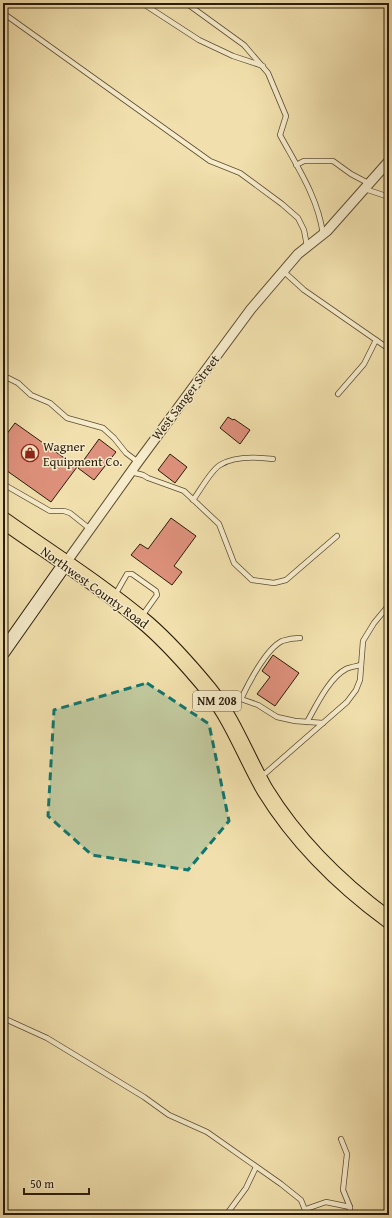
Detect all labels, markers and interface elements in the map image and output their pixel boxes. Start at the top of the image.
street label: West Sanger Street [147,350,224,444]
place label: Wagner Equipment Co. [43,437,122,471]
shop icon: Wagner Equipment Co. [20,443,40,463]
street label: Northwest County Road [37,542,153,633]
road number: NM 208 [193,691,241,711]
scale bar [24,1170,89,1196]
text: 50 m [30,1175,54,1192]

